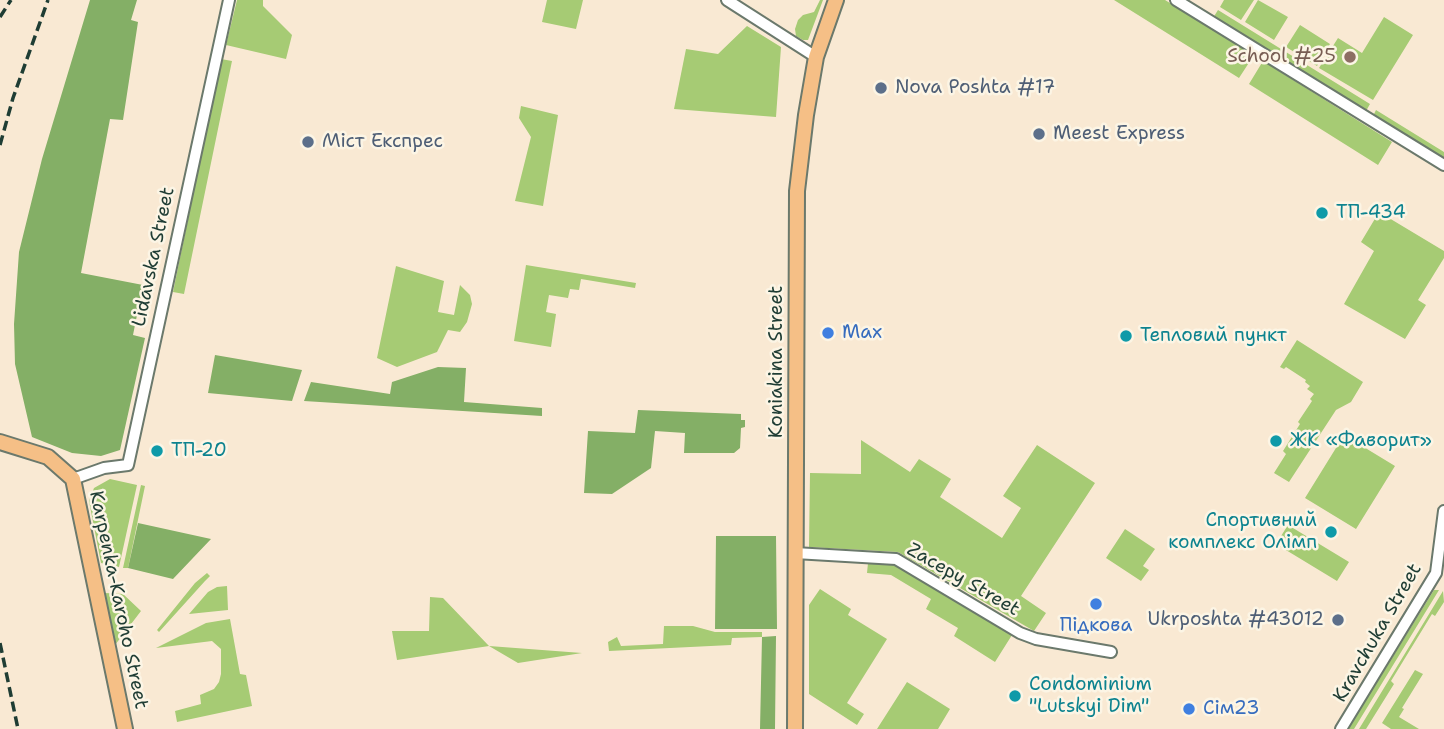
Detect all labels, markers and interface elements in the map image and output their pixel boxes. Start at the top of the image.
place label: School #25 [1227,46,1336,68]
marker: School #25 [1342,49,1358,65]
place label: Nova Poshta #17 [895,77,1055,99]
marker: Nova Poshta #17 [873,80,889,96]
place label: Meest Express [1053,123,1185,145]
marker: Meest Express [1031,126,1047,142]
place label: Міст Експрес [322,131,443,153]
marker: Міст Експрес [300,134,316,150]
street label: Lidavska Street [128,185,180,329]
place label: ТП-434 [1336,202,1406,224]
marker: ТП-434 [1314,205,1330,221]
street label: Koniakina Street [766,286,788,438]
place label: Max [842,322,882,344]
marker: Max [820,325,836,341]
place label: Тепловий пункт [1140,325,1287,347]
marker: Тепловий пункт [1118,328,1134,344]
place label: ЖК «Фаворит» [1290,430,1432,452]
marker: ЖК «Фаворит» [1268,433,1284,449]
place label: ТП-20 [171,440,227,462]
marker: ТП-20 [149,443,165,459]
street label: Karpenka-Karoho Street [84,489,152,711]
place label: Спортивний комплекс Олімп [1168,510,1317,554]
marker: Спортивний комплекс Олімп [1323,524,1339,540]
street label: Zacepy Street [903,538,1023,622]
street label: Kravchuka Street [1329,560,1427,706]
marker: Підкова [1088,596,1104,612]
place label: Ukrposhta #43012 [1147,609,1324,631]
marker: Ukrposhta #43012 [1330,612,1346,628]
place label: Підкова [1060,615,1132,637]
place label: Condominium "Lutskyi Dim" [1029,674,1152,718]
marker: Condominium "Lutskyi Dim" [1007,688,1023,704]
place label: Сім23 [1203,698,1259,720]
marker: Сім23 [1181,701,1197,717]

